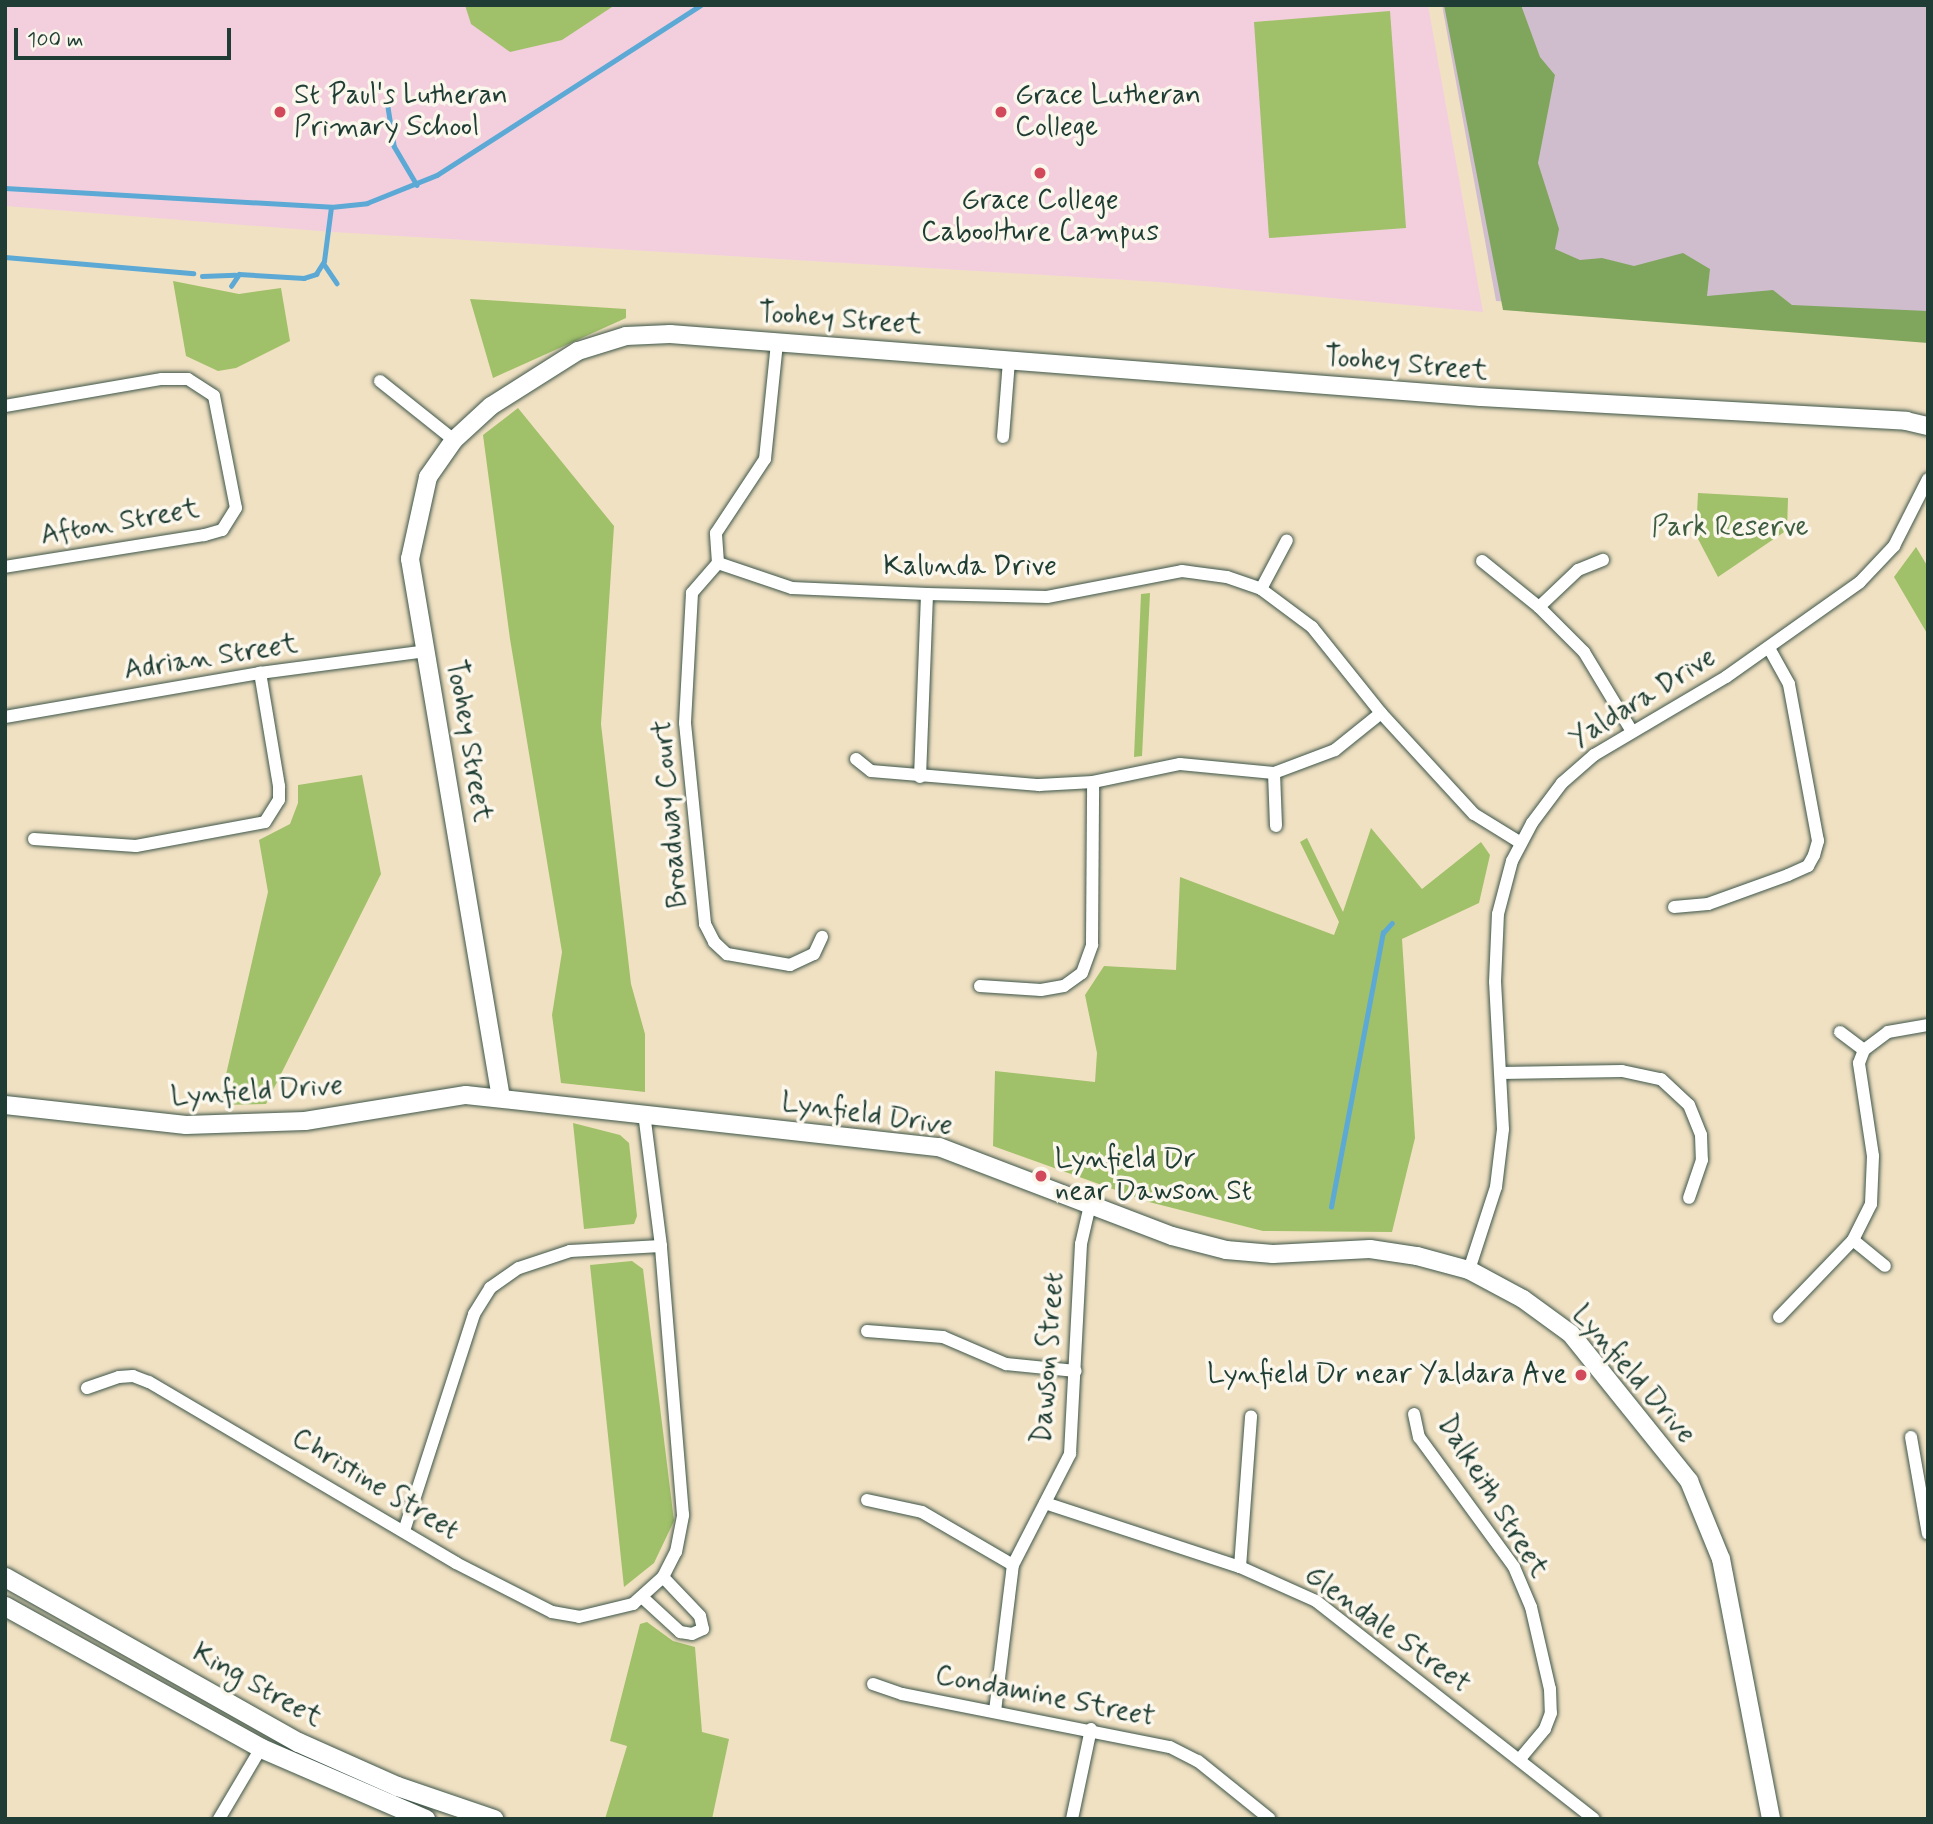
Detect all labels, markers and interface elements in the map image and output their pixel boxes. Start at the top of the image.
scale bar [18,14,234,58]
text: 100 m [27,26,83,54]
place label: St Paul's Lutheran Primary School [294,79,507,145]
place label: Grace Lutheran College [1015,79,1197,145]
marker: St Paul's Lutheran Primary School [272,104,288,120]
marker: Grace Lutheran College [993,104,1009,120]
marker: Grace College Caboolture Campus [1032,165,1048,181]
place label: Grace College Caboolture Campus [924,184,1156,250]
street label: Toohey Street [757,298,923,342]
street label: Toohey Street [1323,341,1489,389]
street label: Afton Street [38,493,202,553]
park label: Park Reserve [1651,511,1809,545]
street label: Kalunda Drive [884,550,1056,584]
street label: Adrian Street [122,628,300,688]
street label: Yaldara Drive [1564,641,1722,757]
street label: Toohey Street [437,657,499,825]
street label: Broadway Court [646,719,696,909]
street label: Lynfield Drive [171,1069,343,1115]
street label: Lynfield Drive [780,1087,954,1143]
place label: Lynfield Dr near Dawson St [1055,1143,1238,1209]
marker: Lynfield Dr near Dawson St [1033,1168,1049,1184]
street label: Dawson Street [1026,1269,1072,1447]
street label: Lynfield Drive [1565,1300,1701,1450]
place label: Lynfield Dr near Yaldara Ave [1214,1358,1567,1392]
marker: Lynfield Dr near Yaldara Ave [1573,1367,1589,1383]
street label: Dalkeith Street [1429,1410,1555,1584]
street label: Christine Street [283,1421,467,1549]
street label: Glendale Street [1298,1559,1476,1701]
street label: King Street [186,1637,328,1735]
street label: Condamine Street [933,1659,1157,1735]

